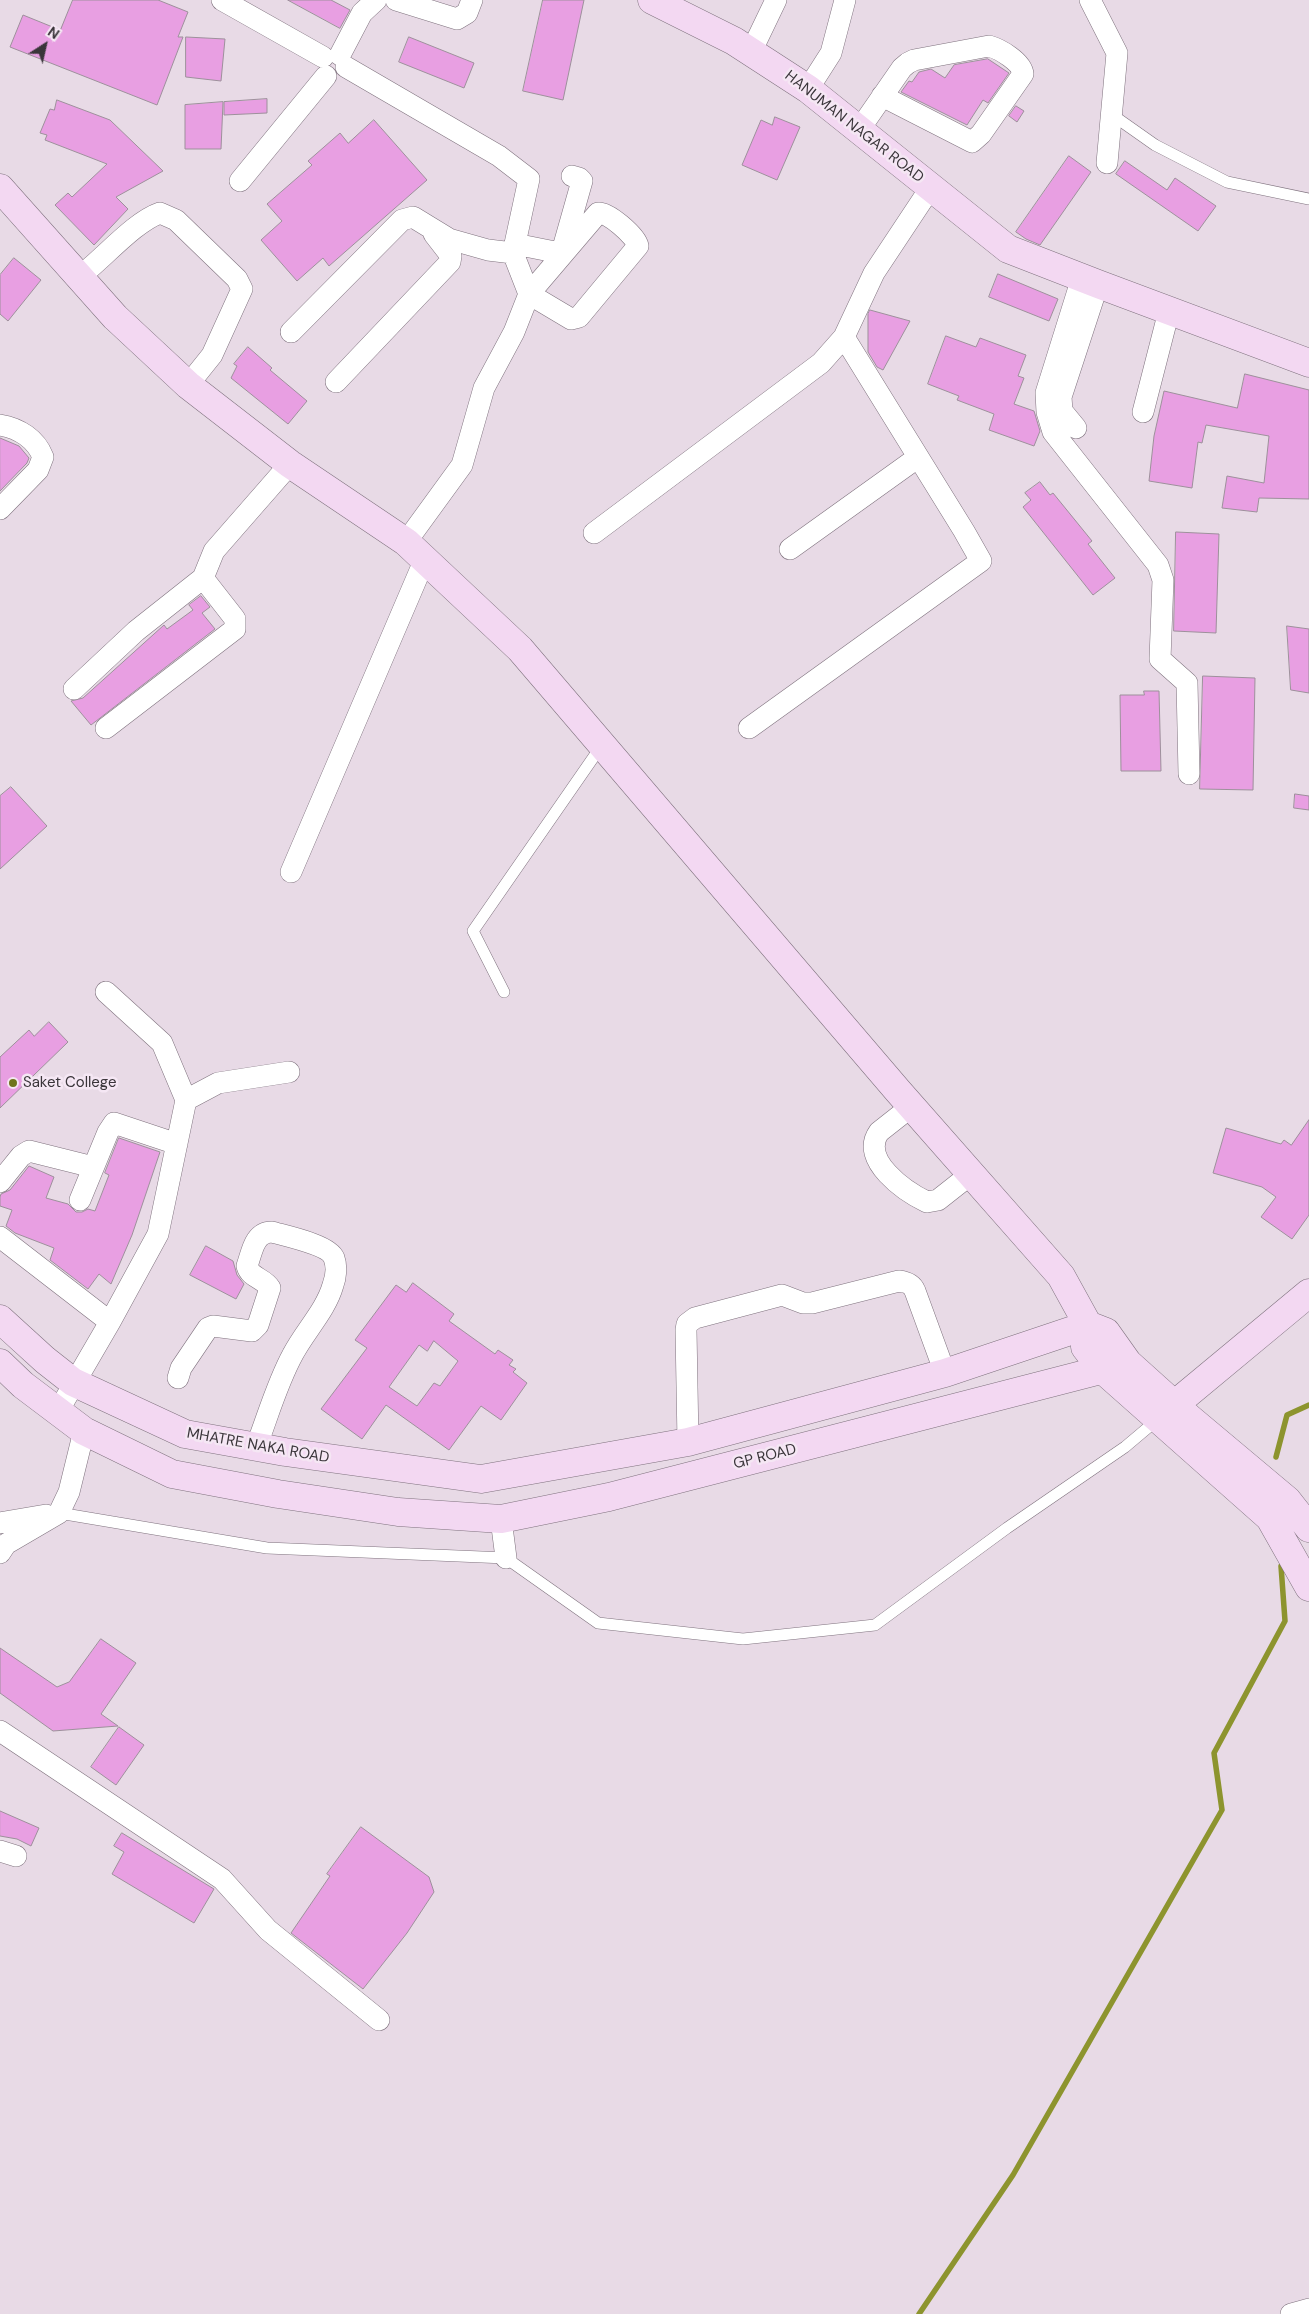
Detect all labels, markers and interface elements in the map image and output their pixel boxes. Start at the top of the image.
north arrow [20,20,70,70]
text: N [44,22,63,43]
street label: HANUMAN NAGAR ROAD [781,67,927,187]
place label: Saket College [23,1074,116,1092]
marker: Saket College [7,1077,19,1089]
street label: MHATRE NAKA ROAD [185,1425,331,1467]
street label: GP ROAD [732,1441,798,1473]

